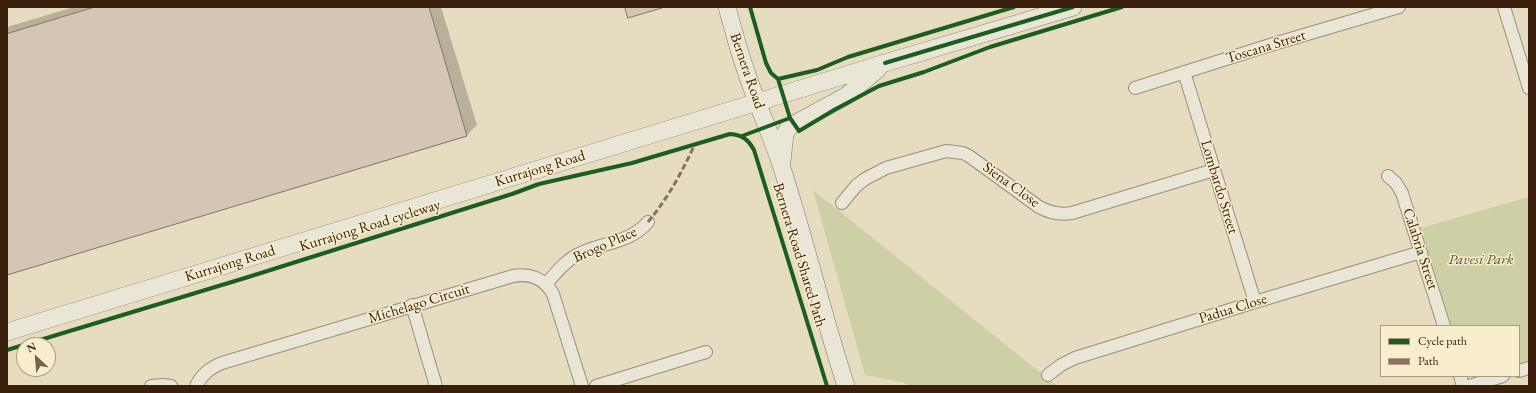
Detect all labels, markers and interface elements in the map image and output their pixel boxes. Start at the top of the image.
street label: Toscana Street [1224,26,1308,68]
street label: Bernera Road [726,31,768,111]
street label: Lombardo Street [1196,138,1242,236]
street label: Kurrajong Road [493,147,587,191]
street label: Siena Close [979,158,1043,212]
street label: Bernera Road Shared Path [769,181,829,329]
street label: Kurrajong Road cycleway [297,196,443,256]
street label: Calabria Street [1398,206,1442,292]
street label: Brogo Place [570,223,640,267]
street label: Kurrajong Road [183,242,277,286]
park label: Pavesi Park [1448,251,1514,269]
street label: Michelago Circuit [366,280,472,328]
street label: Padua Close [1197,290,1269,328]
legend [1380,325,1520,377]
text: Cycle path [1418,333,1467,349]
north arrow [16,337,56,377]
text: N [24,339,38,355]
text: Path [1418,353,1439,369]

